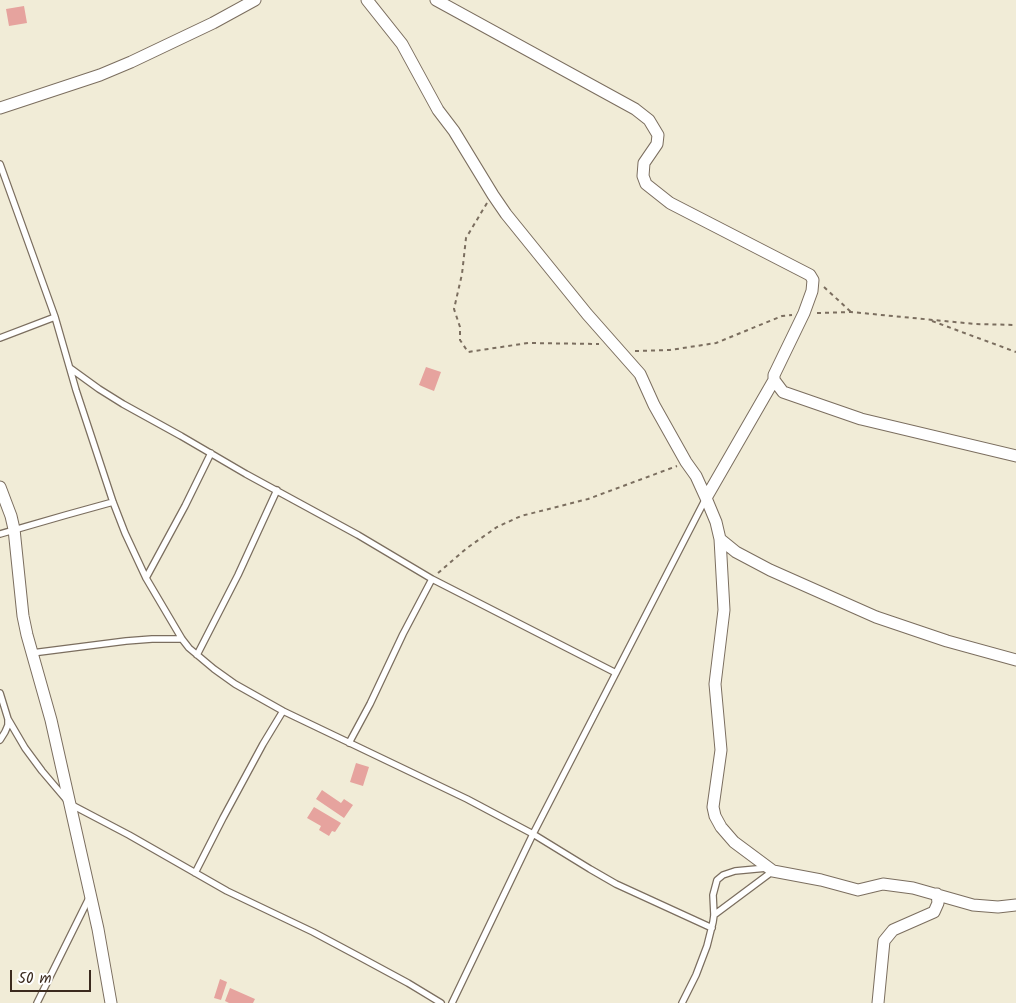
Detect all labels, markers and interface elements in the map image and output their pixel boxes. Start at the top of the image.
scale bar [12,960,94,992]
text: 50 m [18,967,52,991]

